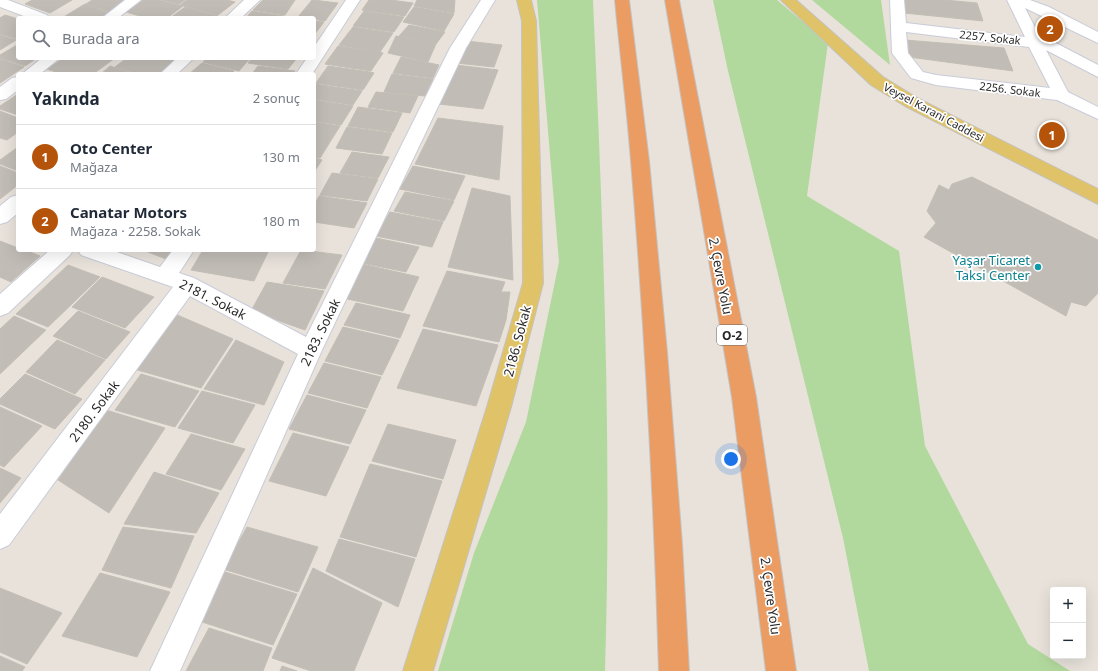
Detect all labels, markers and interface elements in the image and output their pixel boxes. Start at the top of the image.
pin: 2 [1037,14,1063,44]
search box [16,16,316,60]
street label: 2257. Sokak [959,26,1022,48]
icon: search [30,27,52,49]
text: Burada ara [62,28,140,48]
street label: 2256. Sokak [979,78,1042,100]
street label: Veysel Karani Caddesi [881,79,987,145]
text: Yakında [32,87,100,110]
text: 2 sonuç [253,89,300,107]
pin: 1 [1039,120,1065,150]
text: Oto Center [70,138,152,158]
text: 1 [41,148,49,166]
text: 130 m [262,148,300,166]
text: Mağaza [70,158,118,176]
text: Canatar Motors [70,202,187,222]
text: 2 [41,212,49,230]
text: 180 m [262,212,300,230]
text: Mağaza · 2258. Sokak [70,222,201,240]
street label: 2. Çevre Yolu [705,236,737,316]
place label: Yaşar Ticaret Taksi Center [952,251,1031,284]
marker: Yaşar Ticaret Taksi Center [1033,262,1043,272]
street label: 2181. Sokak [176,274,250,324]
street label: 2183. Sokak [296,295,344,369]
street label: 2186. Sokak [499,303,535,378]
road number: O-2 [717,325,747,345]
street label: 2180. Sokak [65,376,123,445]
your location [721,449,741,469]
street label: 2. Çevre Yolu [757,556,785,636]
map controls [1050,587,1086,659]
button: + [1050,587,1086,623]
button: − [1050,623,1086,659]

